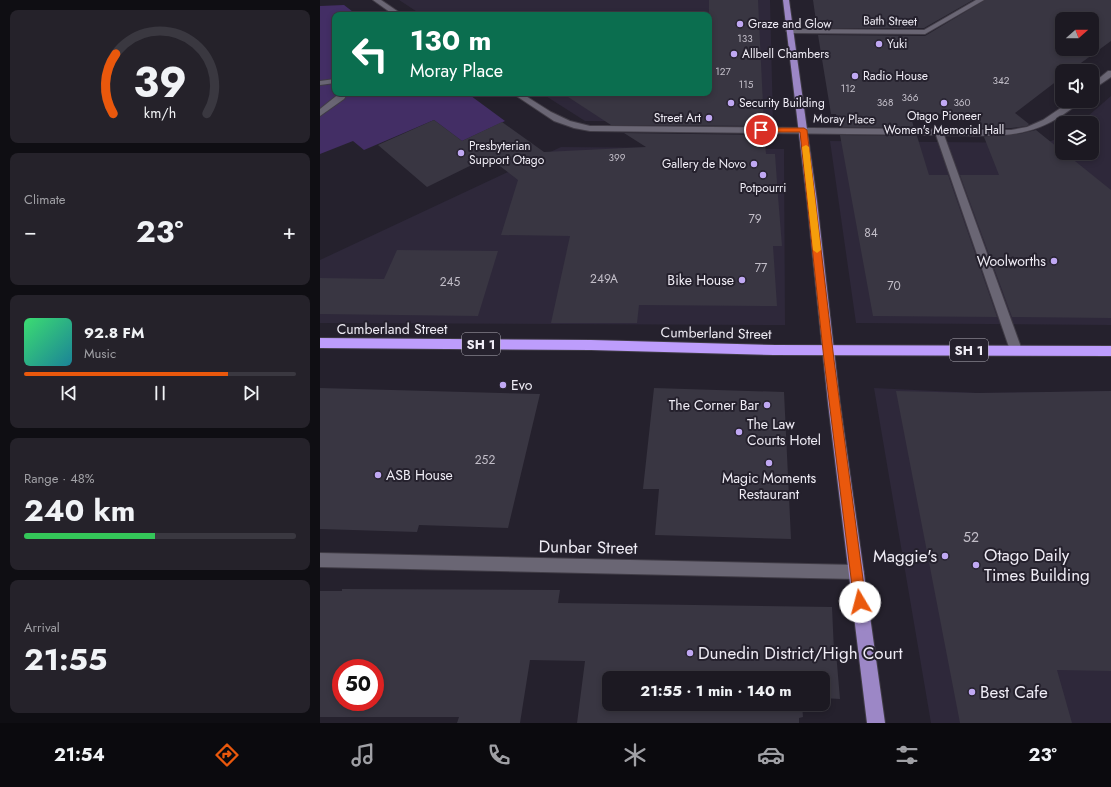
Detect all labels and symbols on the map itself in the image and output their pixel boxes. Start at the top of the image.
street label: Bath Street [863,12,917,30]
north arrow [1055,12,1099,56]
place label: Graze and Glow [748,15,832,33]
marker: Graze and Glow [735,19,745,29]
house number: 133 [737,31,753,46]
place label: Yuki [887,35,907,53]
marker: Yuki [874,39,884,49]
place label: Allbell Chambers [742,45,829,63]
marker: Allbell Chambers [729,49,739,59]
house number: 127 [715,64,731,79]
place label: Radio House [863,67,928,85]
marker: Radio House [850,71,860,81]
house number: 342 [993,73,1010,88]
house number: 115 [739,77,754,92]
house number: 112 [841,81,856,96]
house number: 366 [902,90,919,105]
place label: Security Building [739,94,825,112]
house number: 368 [877,95,893,110]
house number: 360 [953,95,971,110]
marker: Security Building [726,98,736,108]
marker: Otago Pioneer Women's Memorial Hall [939,98,949,108]
place label: Otago Pioneer Women's Memorial Hall [884,107,1004,139]
place label: Street Art [654,109,701,127]
street label: Moray Place [813,109,875,129]
marker: Street Art [704,113,714,123]
pin [744,113,778,147]
place label: Presbyterian Support Otago [469,137,545,169]
marker: Presbyterian Support Otago [456,148,466,158]
house number: 399 [609,150,626,165]
place label: Gallery de Novo [662,155,746,173]
marker: Gallery de Novo [749,159,759,169]
marker: Potpourri [758,170,768,180]
place label: Potpourri [740,179,786,197]
house number: 79 [748,210,762,228]
house number: 84 [864,224,878,242]
place label: Woolworths [977,251,1046,271]
marker: Woolworths [1049,256,1059,266]
house number: 77 [755,259,768,277]
house number: 249A [590,270,618,288]
place label: Bike House [667,270,734,290]
house number: 245 [440,273,461,291]
marker: Bike House [737,275,747,285]
house number: 70 [887,277,901,295]
street label: Cumberland Street [337,319,448,339]
street label: Cumberland Street [660,322,772,344]
road number: SH 1 [462,333,500,355]
road number: SH 1 [950,339,988,361]
place label: Evo [511,375,533,395]
marker: Evo [498,380,508,390]
place label: The Corner Bar [669,395,759,415]
marker: The Corner Bar [762,400,772,410]
place label: The Law Courts Hotel [747,414,821,450]
marker: The Law Courts Hotel [734,427,744,437]
house number: 252 [475,451,495,469]
marker: Magic Moments Restaurant [764,458,774,468]
place label: ASB House [386,465,453,485]
place label: Magic Moments Restaurant [722,468,816,504]
marker: ASB House [373,470,383,480]
house number: 52 [963,527,979,547]
street label: Dunbar Street [538,534,638,560]
place label: Otago Daily Times Building [984,543,1090,587]
place label: Maggie's [873,544,937,568]
marker: Maggie's [940,551,950,561]
marker: Otago Daily Times Building [971,560,981,570]
position arrow [839,581,881,623]
place label: Dunedin District/High Court [698,641,902,665]
marker: Dunedin District/High Court [685,648,695,658]
speed limit sign: 50 [332,659,384,711]
place label: Best Cafe [980,680,1048,704]
marker: Best Cafe [967,687,977,697]

